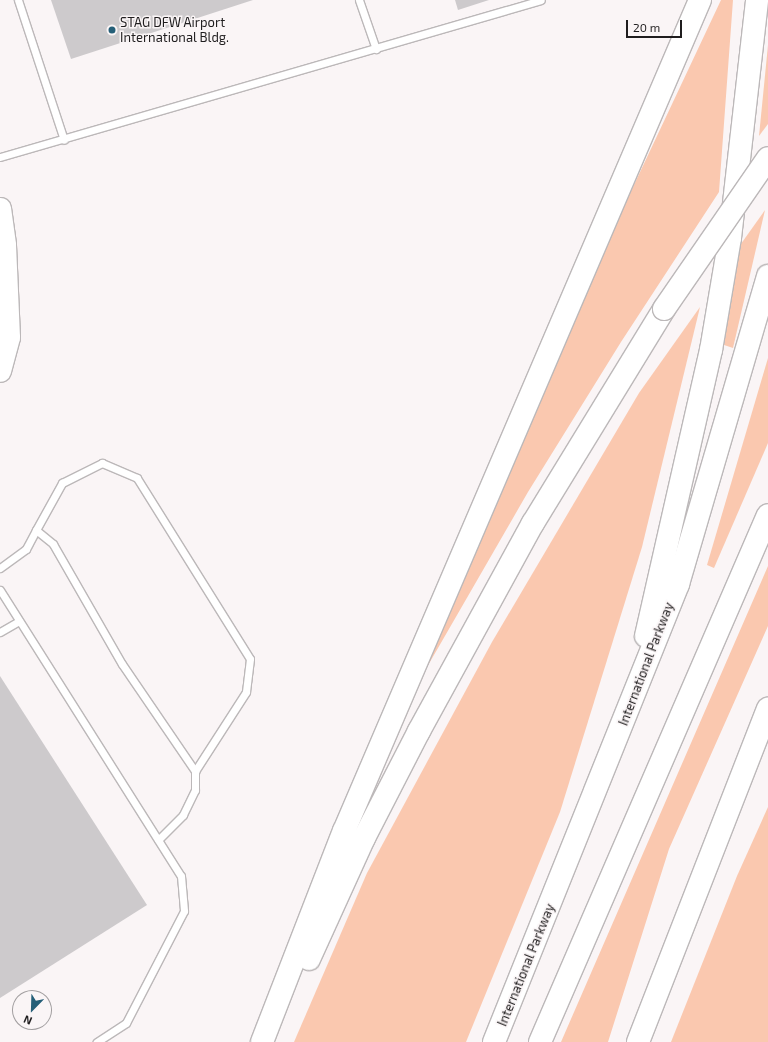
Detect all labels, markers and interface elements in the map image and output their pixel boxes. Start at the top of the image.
scale bar [628,12,684,38]
place label: STAG DFW Airport International Bldg. [120,15,229,46]
text: 20 m [633,20,660,34]
marker: STAG DFW Airport International Bldg. [107,25,117,35]
street label: International Parkway [615,600,677,728]
street label: International Parkway [494,901,558,1029]
north arrow [12,990,52,1030]
text: N [21,1013,34,1028]

